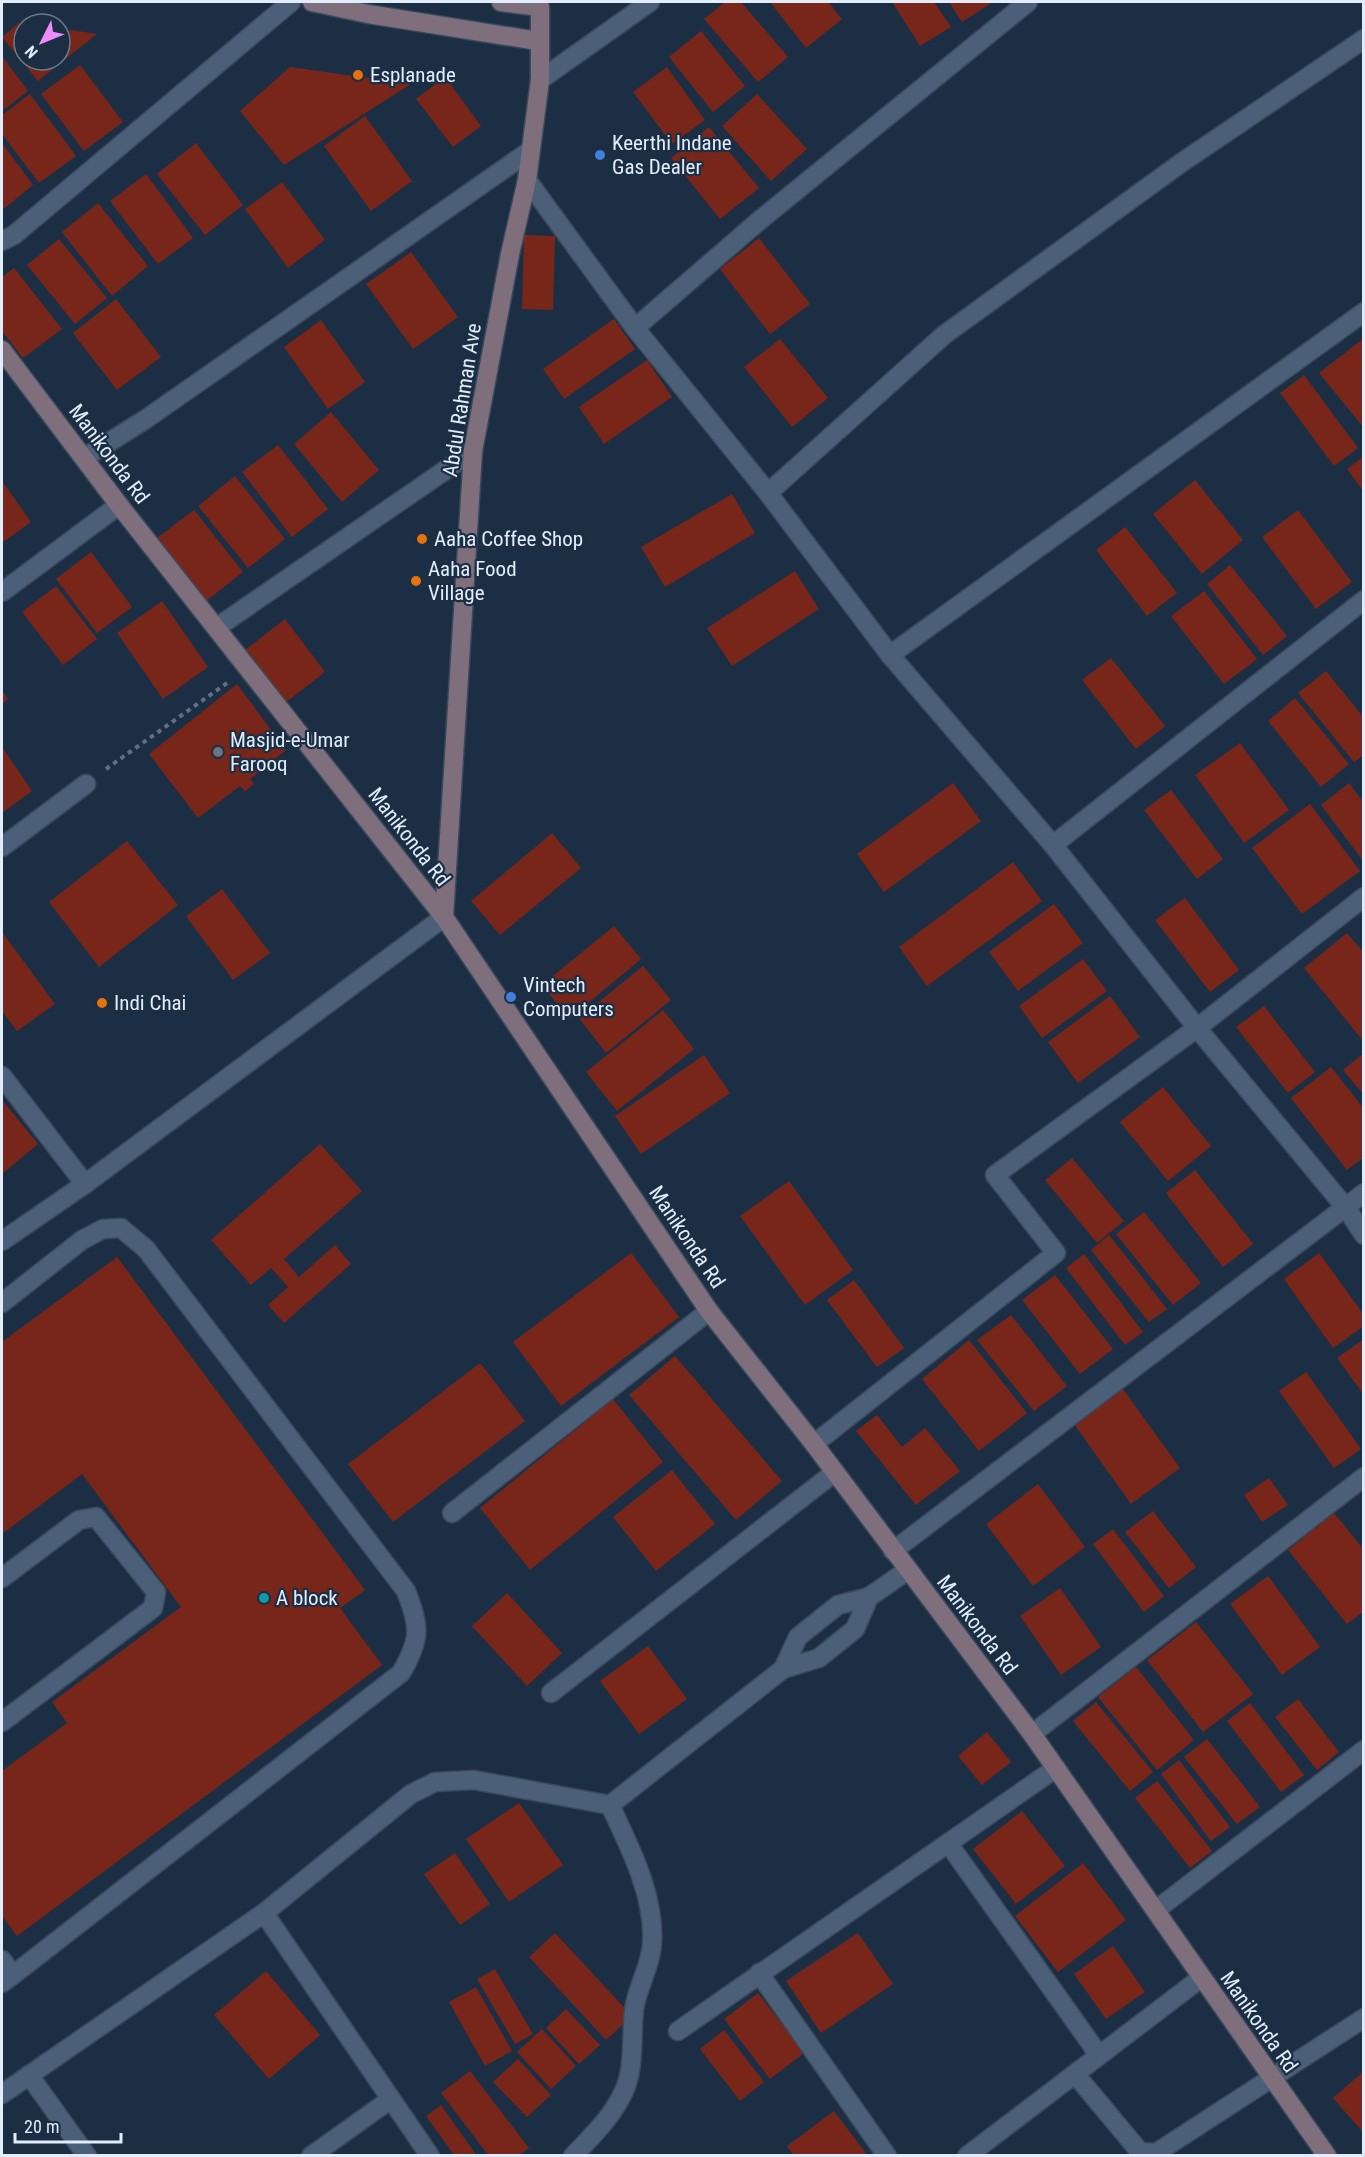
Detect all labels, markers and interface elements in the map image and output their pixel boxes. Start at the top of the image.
north arrow [12,12,72,72]
text: N [21,42,42,62]
place label: Esplanade [370,63,456,87]
marker: Esplanade [351,68,365,82]
place label: Keerthi Indane Gas Dealer [612,131,732,179]
marker: Keerthi Indane Gas Dealer [593,148,607,162]
street label: Abdul Rahman Ave [438,321,486,479]
street label: Manikonda Rd [64,400,154,508]
place label: Aaha Coffee Shop [434,527,583,551]
marker: Aaha Coffee Shop [415,532,429,546]
place label: Aaha Food Village [428,557,517,605]
marker: Aaha Food Village [409,574,423,588]
place label: Masjid-e-Umar Farooq [230,728,350,776]
marker: Masjid-e-Umar Farooq [211,745,225,759]
street label: Manikonda Rd [363,783,455,891]
place label: Vintech Computers [523,973,614,1021]
marker: Vintech Computers [504,990,518,1004]
place label: Indi Chai [114,991,186,1015]
marker: Indi Chai [95,996,109,1010]
street label: Manikonda Rd [644,1181,730,1293]
street label: Manikonda Rd [932,1571,1022,1679]
place label: A block [276,1586,338,1610]
marker: A block [257,1591,271,1605]
street label: Manikonda Rd [1215,1967,1303,2077]
scale bar [15,2106,122,2144]
text: 20 m [24,2116,59,2137]

